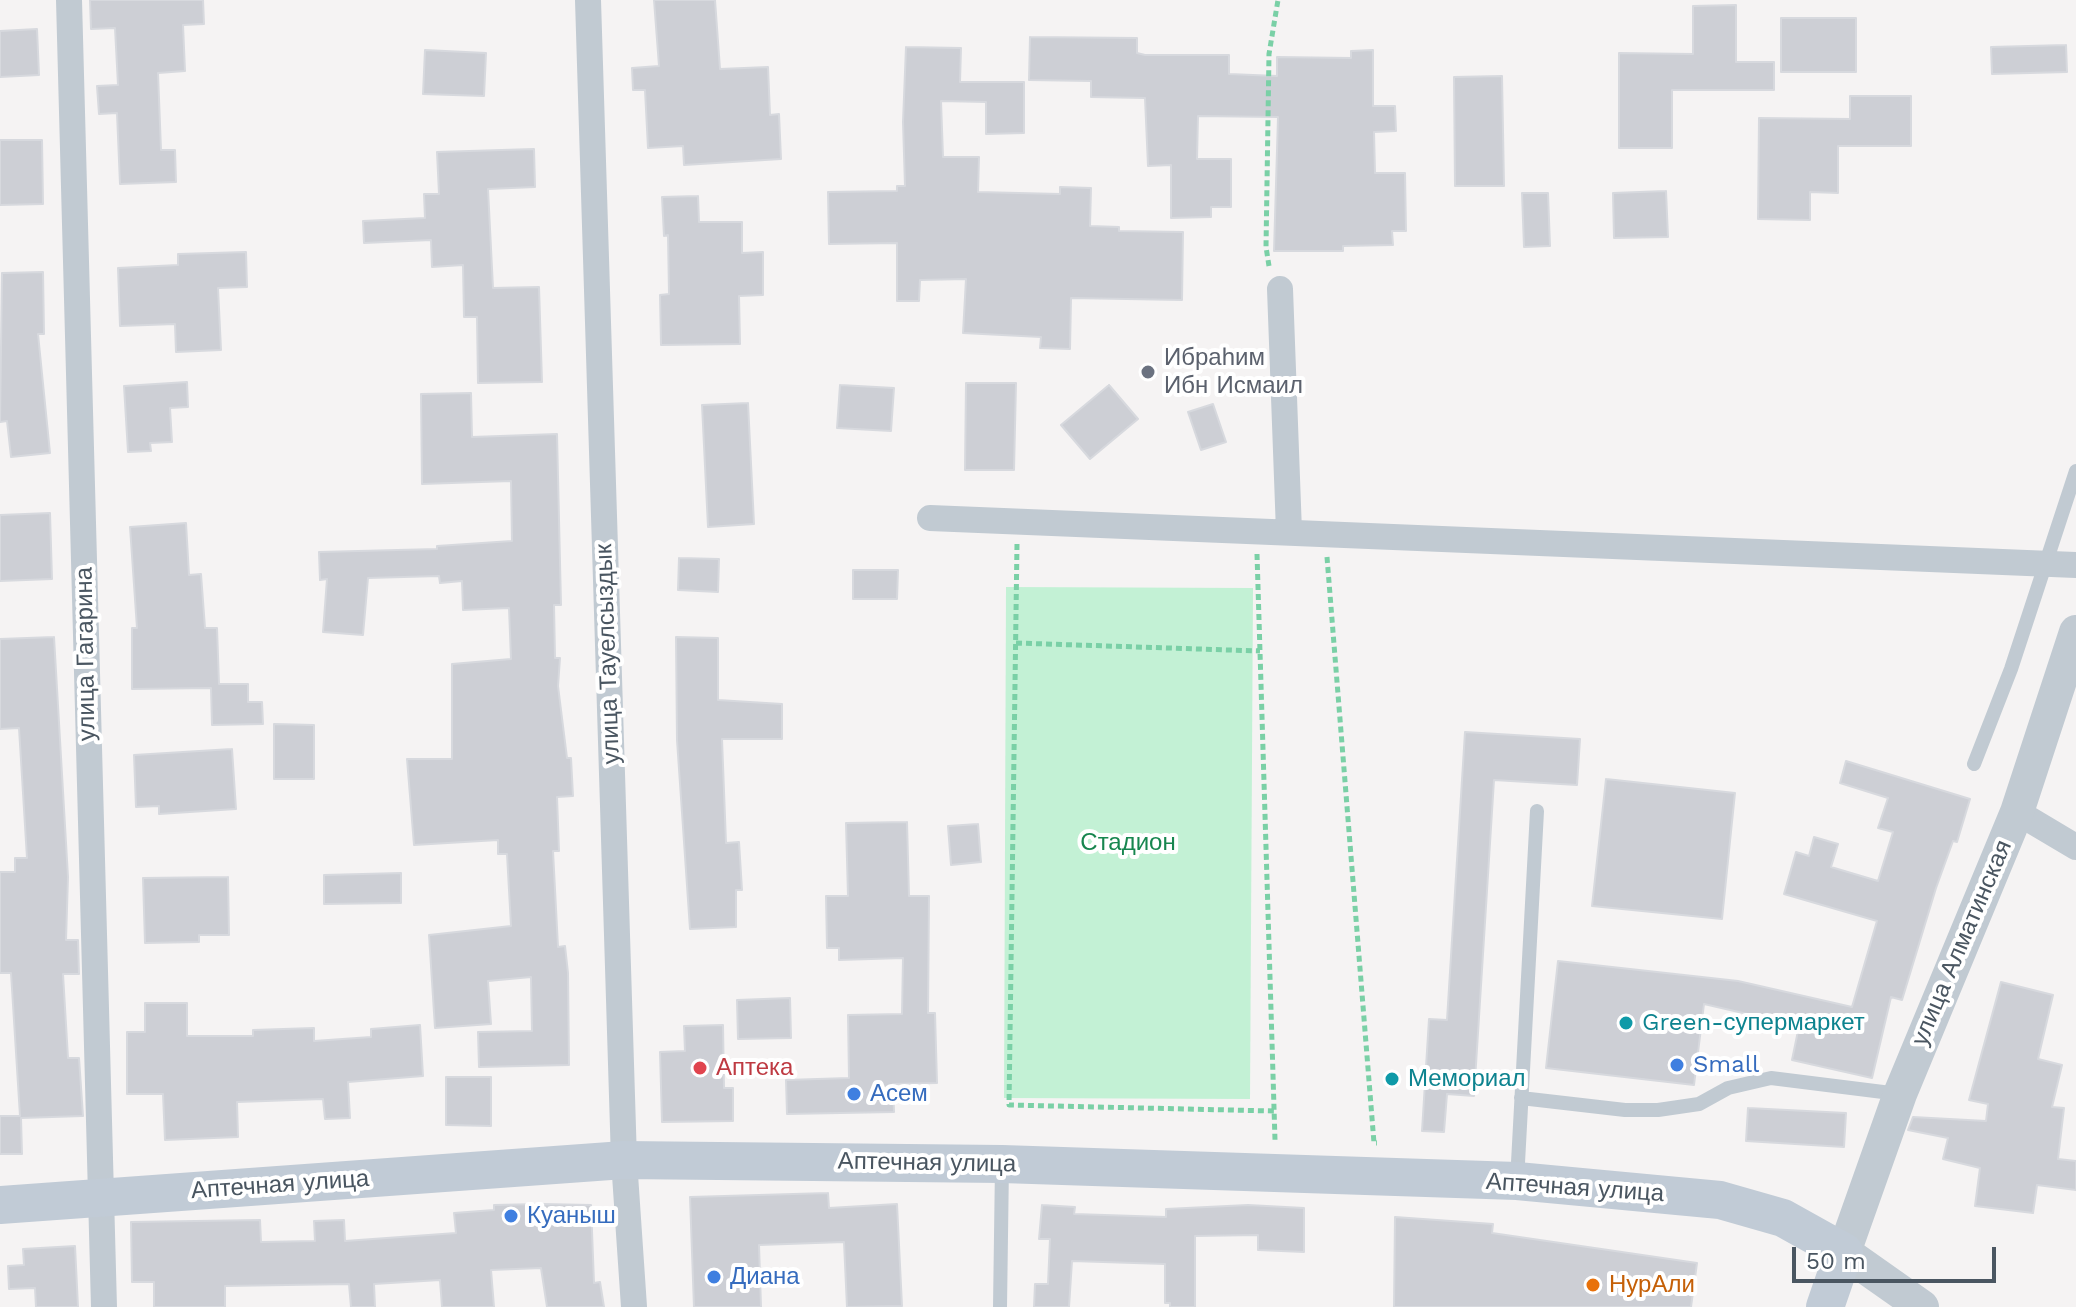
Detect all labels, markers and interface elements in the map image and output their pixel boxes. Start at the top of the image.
place label: Ибраһим Ибн Исмаил [1164,344,1303,400]
marker: Ибраһим Ибн Исмаил [1139,363,1157,381]
street label: улица Тауелсыздык [590,543,626,765]
street label: улица Гагарина [70,567,102,741]
park label: Стадион [1080,829,1176,857]
street label: улица Алматинская [1906,836,2018,1050]
place label: Green-супермаркет [1642,1009,1865,1037]
marker: Green-супермаркет [1617,1014,1635,1032]
place label: Small [1693,1051,1759,1079]
place label: Аптека [716,1054,793,1082]
marker: Small [1668,1056,1686,1074]
marker: Аптека [691,1059,709,1077]
place label: Мемориал [1408,1065,1526,1093]
marker: Мемориал [1383,1070,1401,1088]
place label: Асем [870,1080,928,1108]
marker: Асем [845,1085,863,1103]
street label: Аптечная улица [837,1147,1017,1179]
street label: Аптечная улица [190,1164,370,1206]
street label: Аптечная улица [1485,1167,1665,1209]
place label: Куаныш [527,1202,616,1230]
marker: Куаныш [502,1207,520,1225]
scale bar [1796,1231,2000,1281]
text: 50 m [1806,1247,1866,1275]
place label: Диана [730,1263,800,1291]
marker: Диана [705,1268,723,1286]
place label: НурАли [1609,1271,1695,1299]
marker: НурАли [1584,1276,1602,1294]

